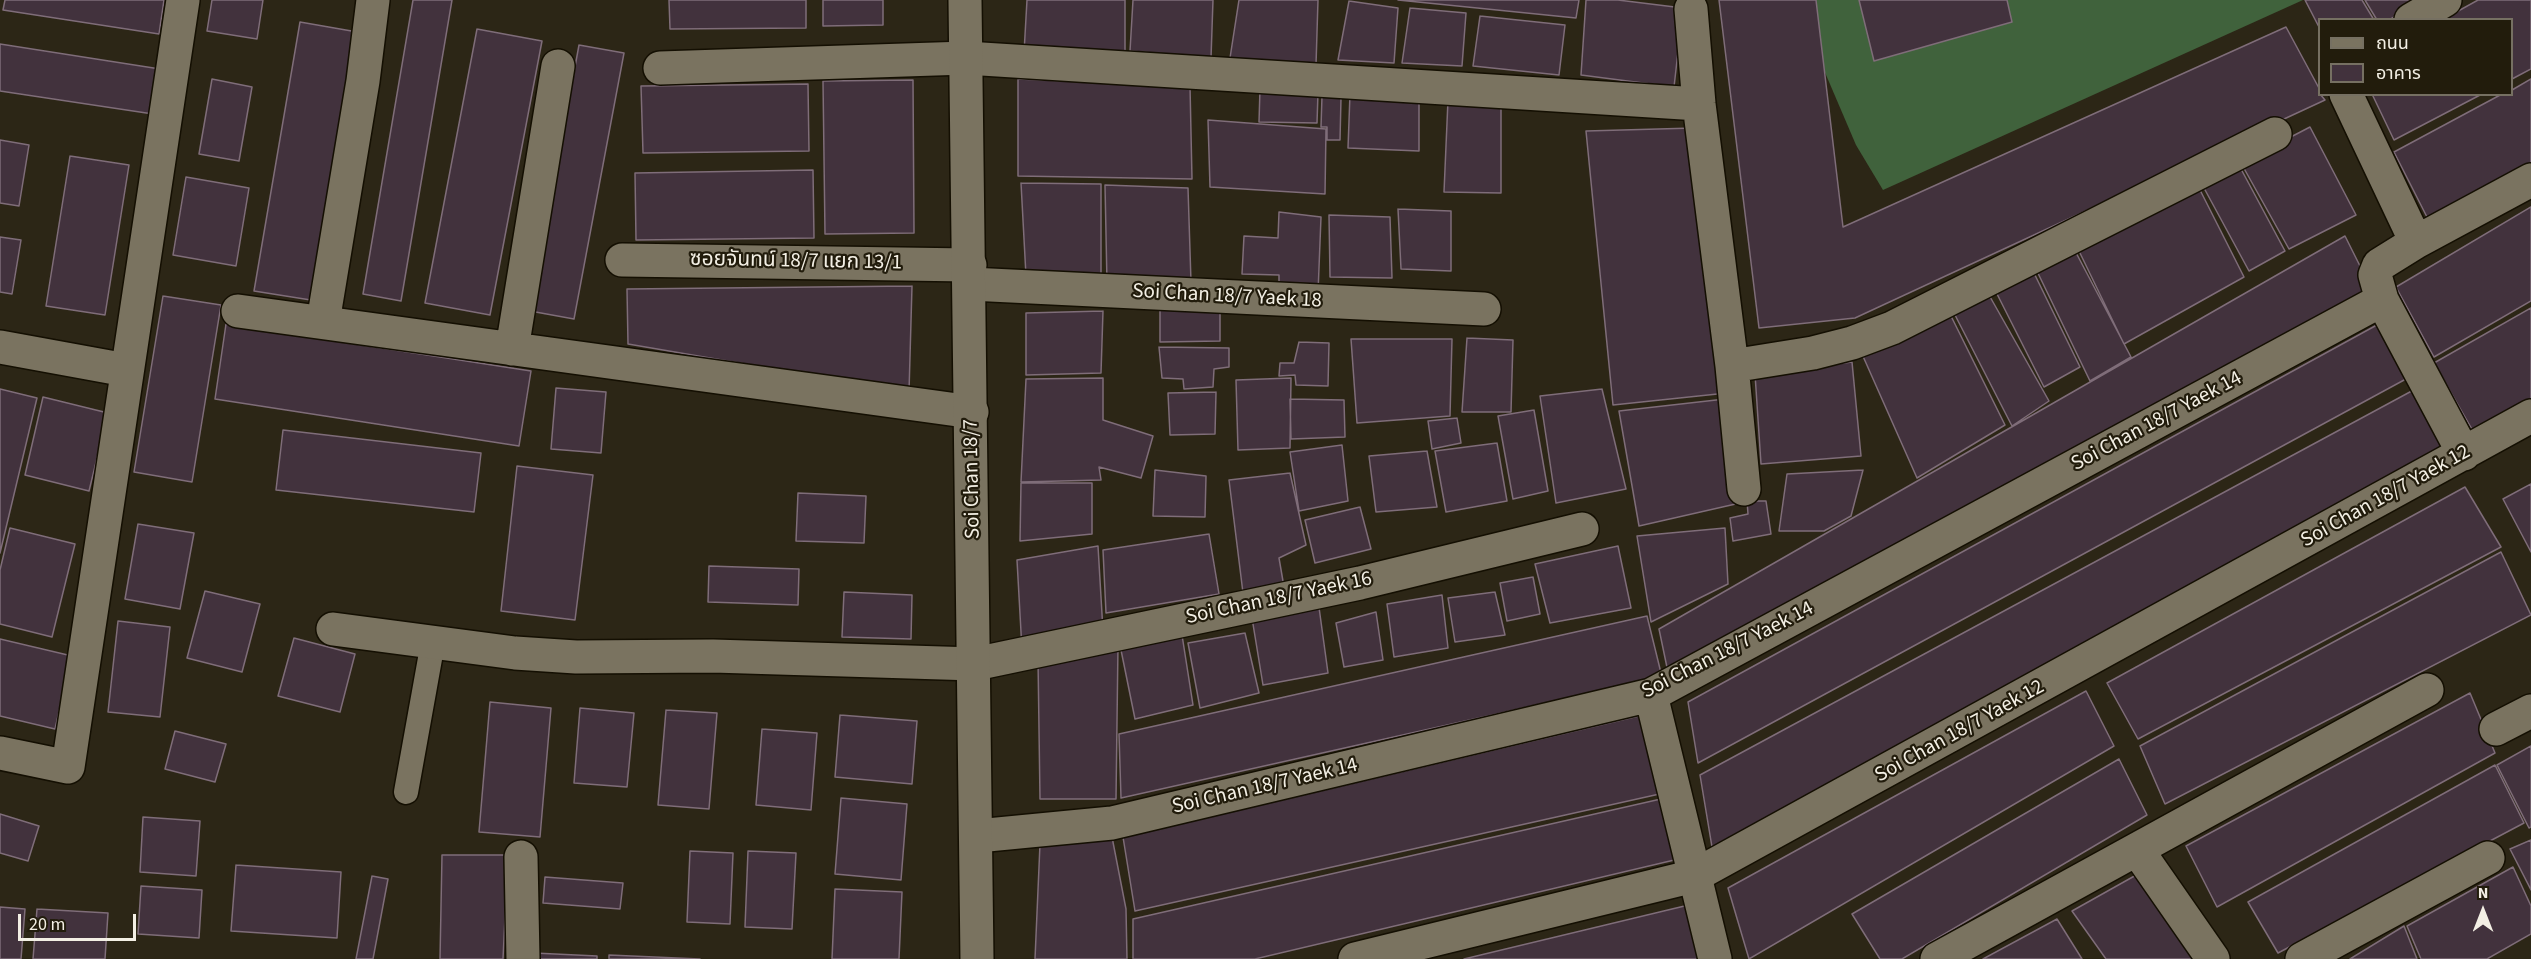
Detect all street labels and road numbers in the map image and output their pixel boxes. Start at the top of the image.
street label: ซอยจันทน์ 18/7 แยก 13/1 [690,248,902,276]
street label: Soi Chan 18/7 Yaek 18 [1132,279,1322,315]
street label: Soi Chan 18/7 Yaek 14 [2067,366,2247,478]
street label: Soi Chan 18/7 [959,419,987,539]
street label: Soi Chan 18/7 Yaek 12 [2297,440,2475,554]
street label: Soi Chan 18/7 Yaek 16 [1184,567,1374,631]
street label: Soi Chan 18/7 Yaek 14 [1638,597,1818,705]
street label: Soi Chan 18/7 Yaek 12 [1871,675,2049,789]
street label: Soi Chan 18/7 Yaek 14 [1170,753,1360,821]

